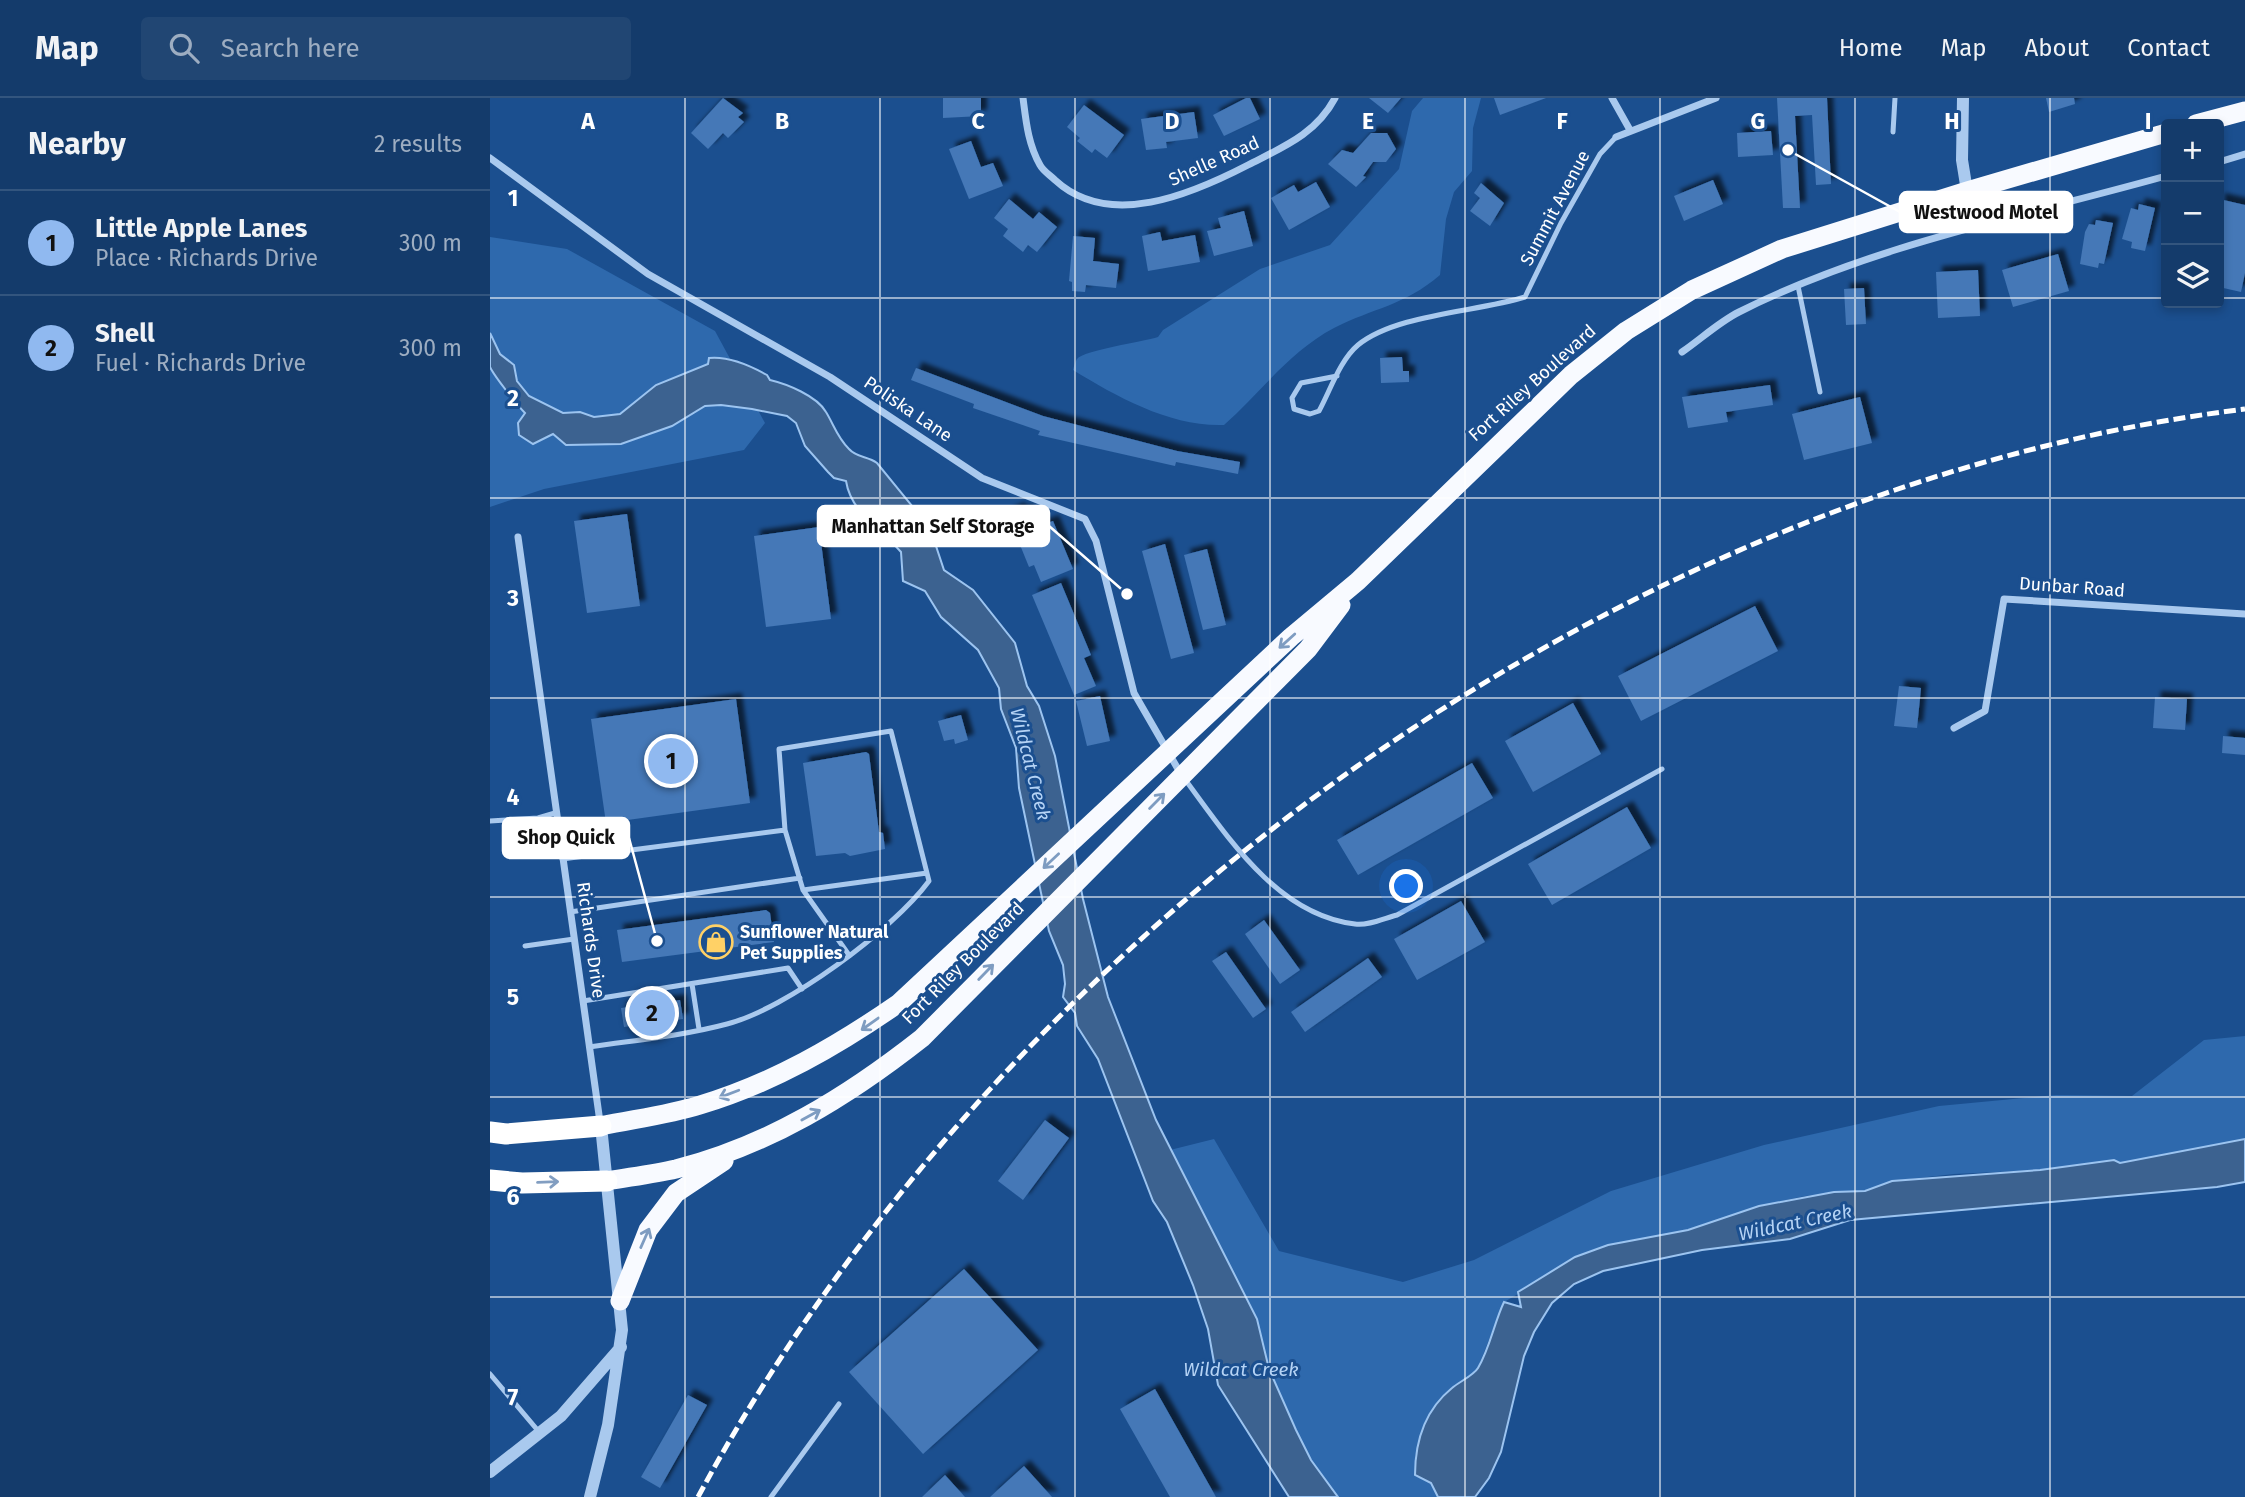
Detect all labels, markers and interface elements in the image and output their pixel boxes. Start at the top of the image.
search box [141,17,631,80]
text: Map [35,28,99,68]
icon: search [165,29,203,67]
text: Search here [221,33,360,64]
text: Home [1839,34,1903,62]
text: Map [1941,34,1987,62]
text: About [2025,34,2089,62]
text: Contact [2127,34,2210,62]
text: A [580,107,595,135]
text: B [775,107,789,135]
text: C [971,107,985,135]
text: D [1165,107,1180,135]
text: E [1362,107,1374,135]
text: F [1556,107,1568,135]
text: G [1751,107,1765,135]
text: H [1944,107,1960,135]
text: I [2145,107,2151,135]
map controls [2161,119,2224,308]
button: + [2161,119,2224,182]
text: Nearby [28,126,126,162]
text: 2 results [374,130,462,158]
street label: Shelle Road [1165,131,1263,191]
street label: Summit Avenue [1515,147,1595,269]
button: − [2161,182,2224,245]
text: 1 [508,184,518,212]
callout: Westwood Motel [1900,192,2072,232]
text: Westwood Motel [1914,201,2059,224]
text: Little Apple Lanes [95,213,307,244]
text: 1 [46,229,56,257]
text: 300 m [399,229,462,257]
text: Place · Richards Drive [95,244,318,272]
button: layers [2161,245,2224,308]
text: Shell [95,318,155,349]
street label: Fort Riley Boulevard [1464,320,1600,446]
text: 2 [45,334,57,362]
text: 300 m [399,334,462,362]
text: Fuel · Richards Drive [95,349,306,377]
street label: Poliska Lane [860,371,956,447]
text: 2 [507,384,519,412]
callout: Manhattan Self Storage [818,506,1049,546]
text: Manhattan Self Storage [832,515,1034,538]
street label: Dunbar Road [2018,572,2126,602]
text: 3 [506,584,519,612]
one-way arrow [1278,633,1296,649]
water label: Wildcat Creek [1005,705,1056,823]
pin: 1 [648,735,694,787]
text: 4 [507,783,520,811]
one-way arrow [1149,792,1166,809]
callout: Shop Quick [503,818,629,858]
text: Shop Quick [517,826,615,849]
one-way arrow [1043,852,1060,869]
your location [1389,869,1423,903]
street label: Richards Drive [572,880,610,1000]
street label: Fort Riley Boulevard [897,897,1029,1029]
place label: Sunflower Natural Pet Supplies [740,921,889,964]
shop icon: Sunflower Natural Pet Supplies [697,923,735,961]
one-way arrow [978,964,995,981]
text: 5 [507,983,519,1011]
pin: 2 [629,987,675,1039]
one-way arrow [860,1017,880,1031]
one-way arrow [719,1089,741,1101]
one-way arrow [800,1108,820,1122]
one-way arrow [537,1176,560,1189]
text: 6 [507,1183,520,1211]
water label: Wildcat Creek [1736,1199,1854,1246]
one-way arrow [639,1228,652,1249]
water label: Wildcat Creek [1183,1358,1299,1381]
text: 7 [508,1383,519,1411]

